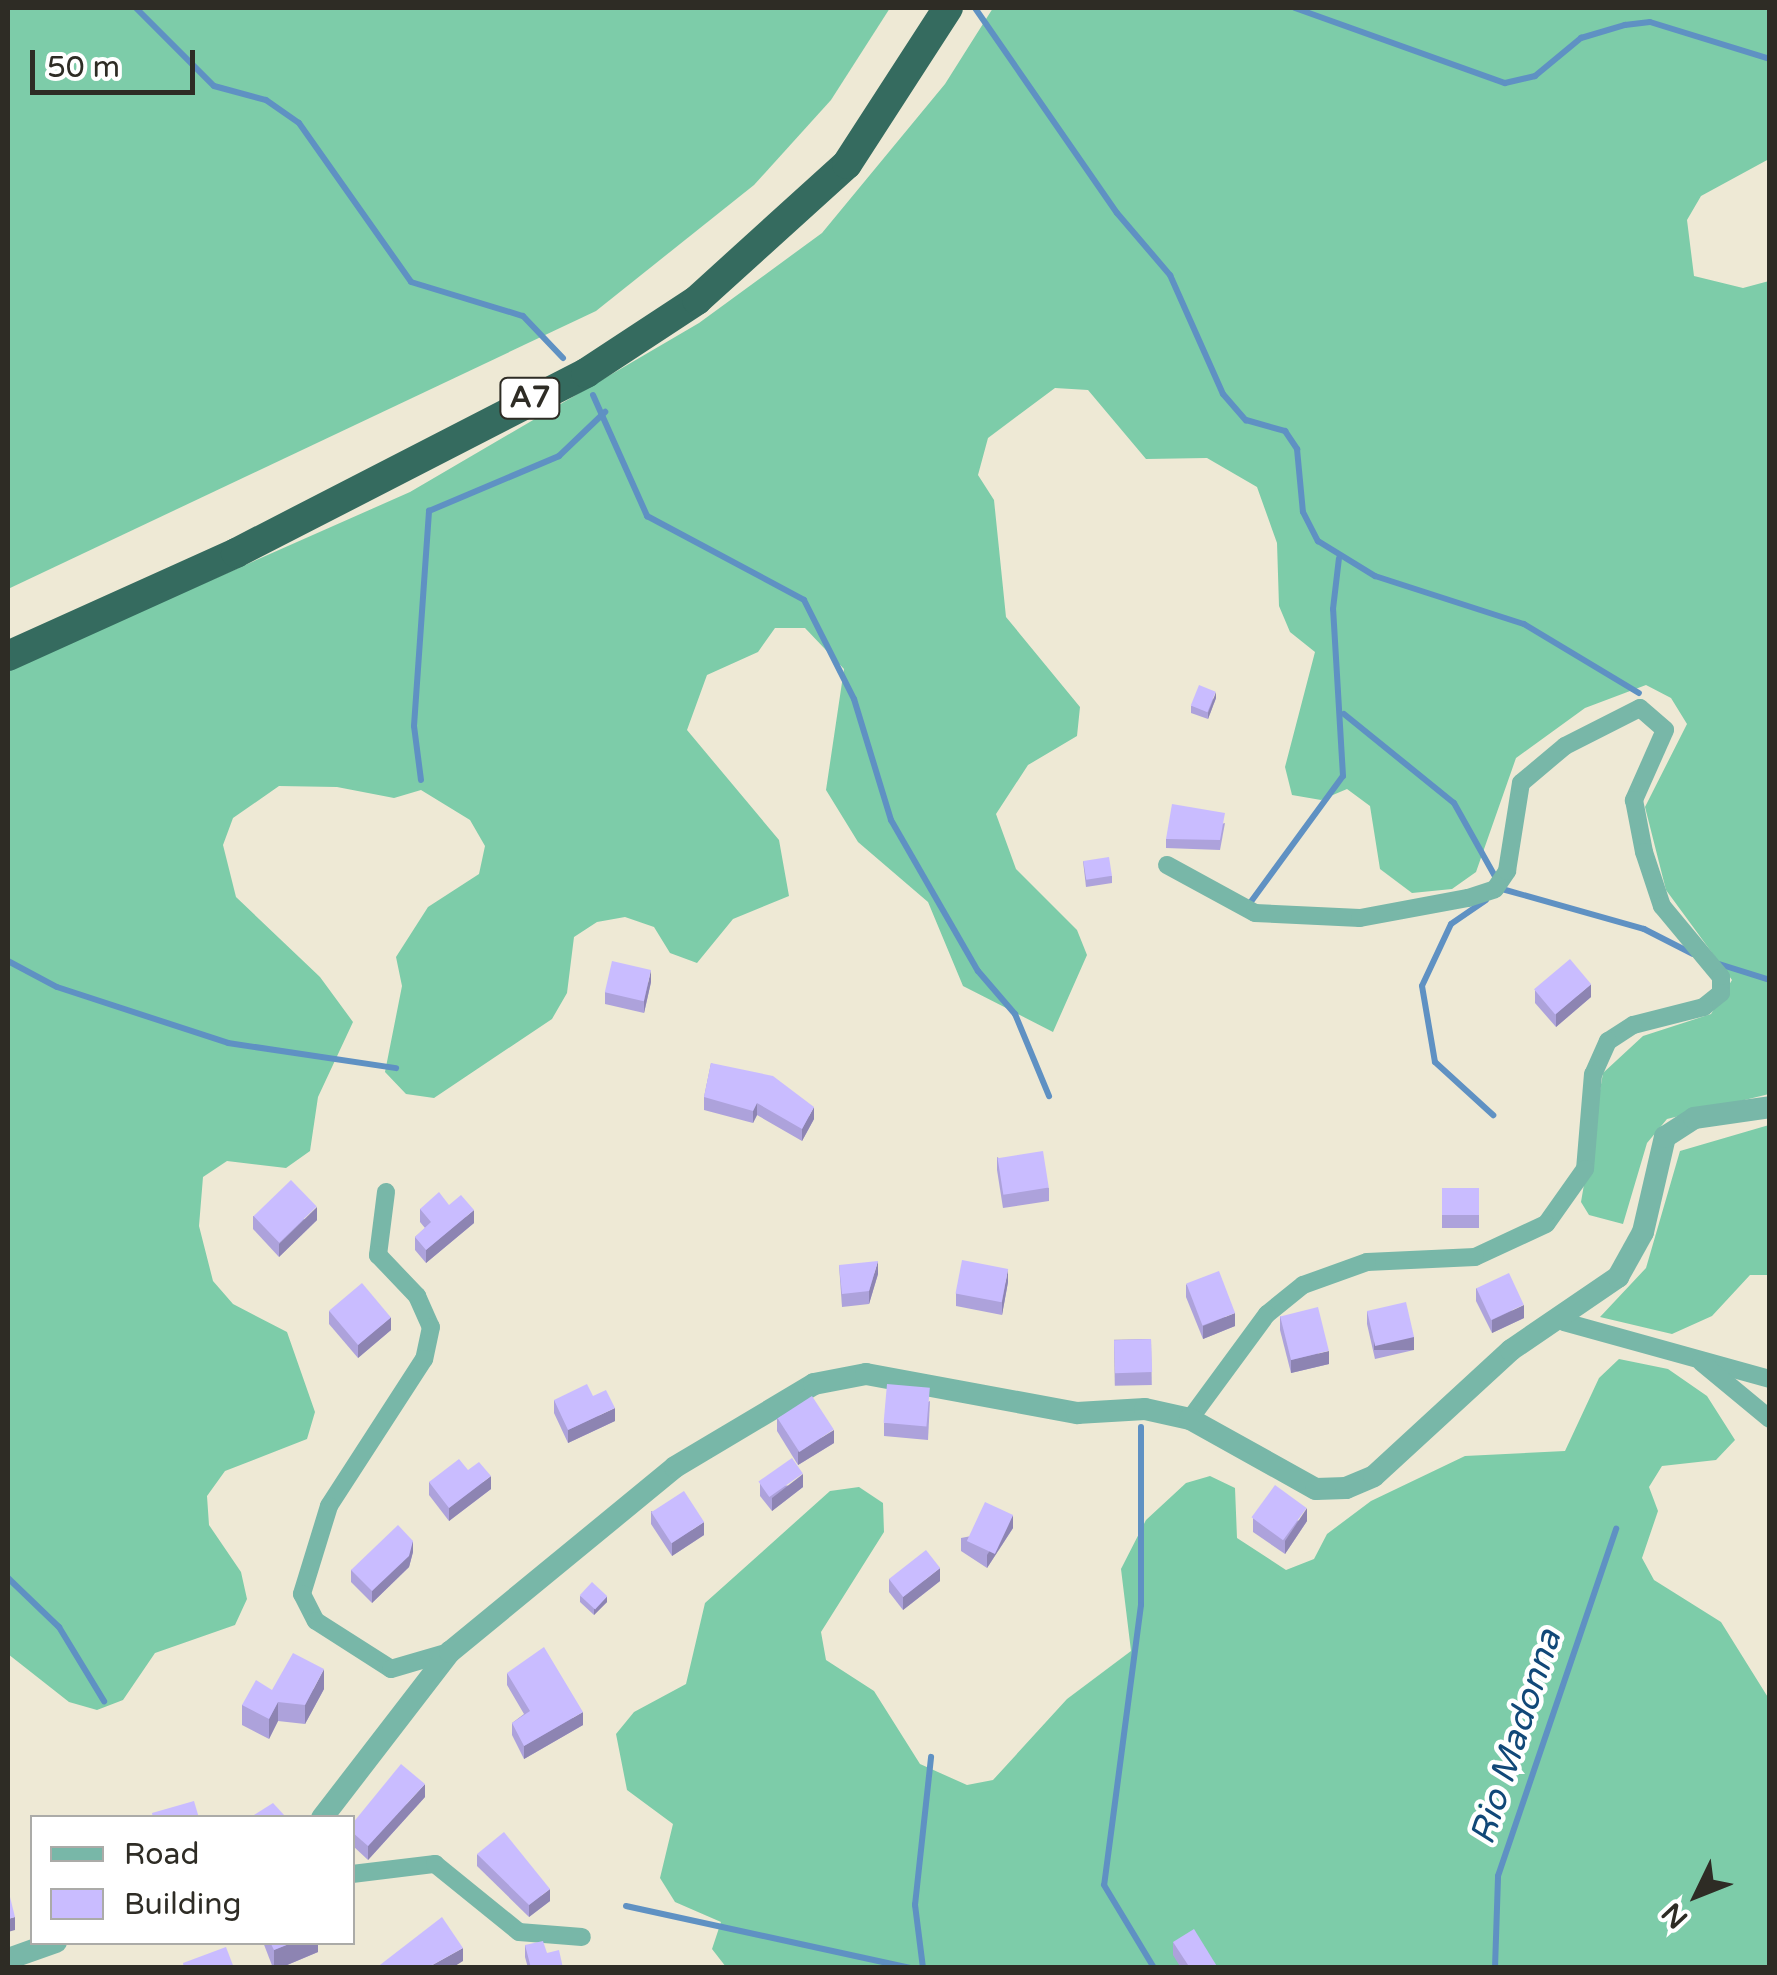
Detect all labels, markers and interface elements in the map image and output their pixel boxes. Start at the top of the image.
scale bar [35,30,200,92]
text: 50 m [47,49,120,86]
road number: A7 [498,373,562,423]
water label: Rio Madonna [1462,1624,1570,1850]
legend [30,1815,355,1945]
text: Road [124,1836,199,1873]
north arrow [1647,1845,1747,1945]
text: Building [124,1886,241,1923]
text: N [1655,1896,1695,1935]

